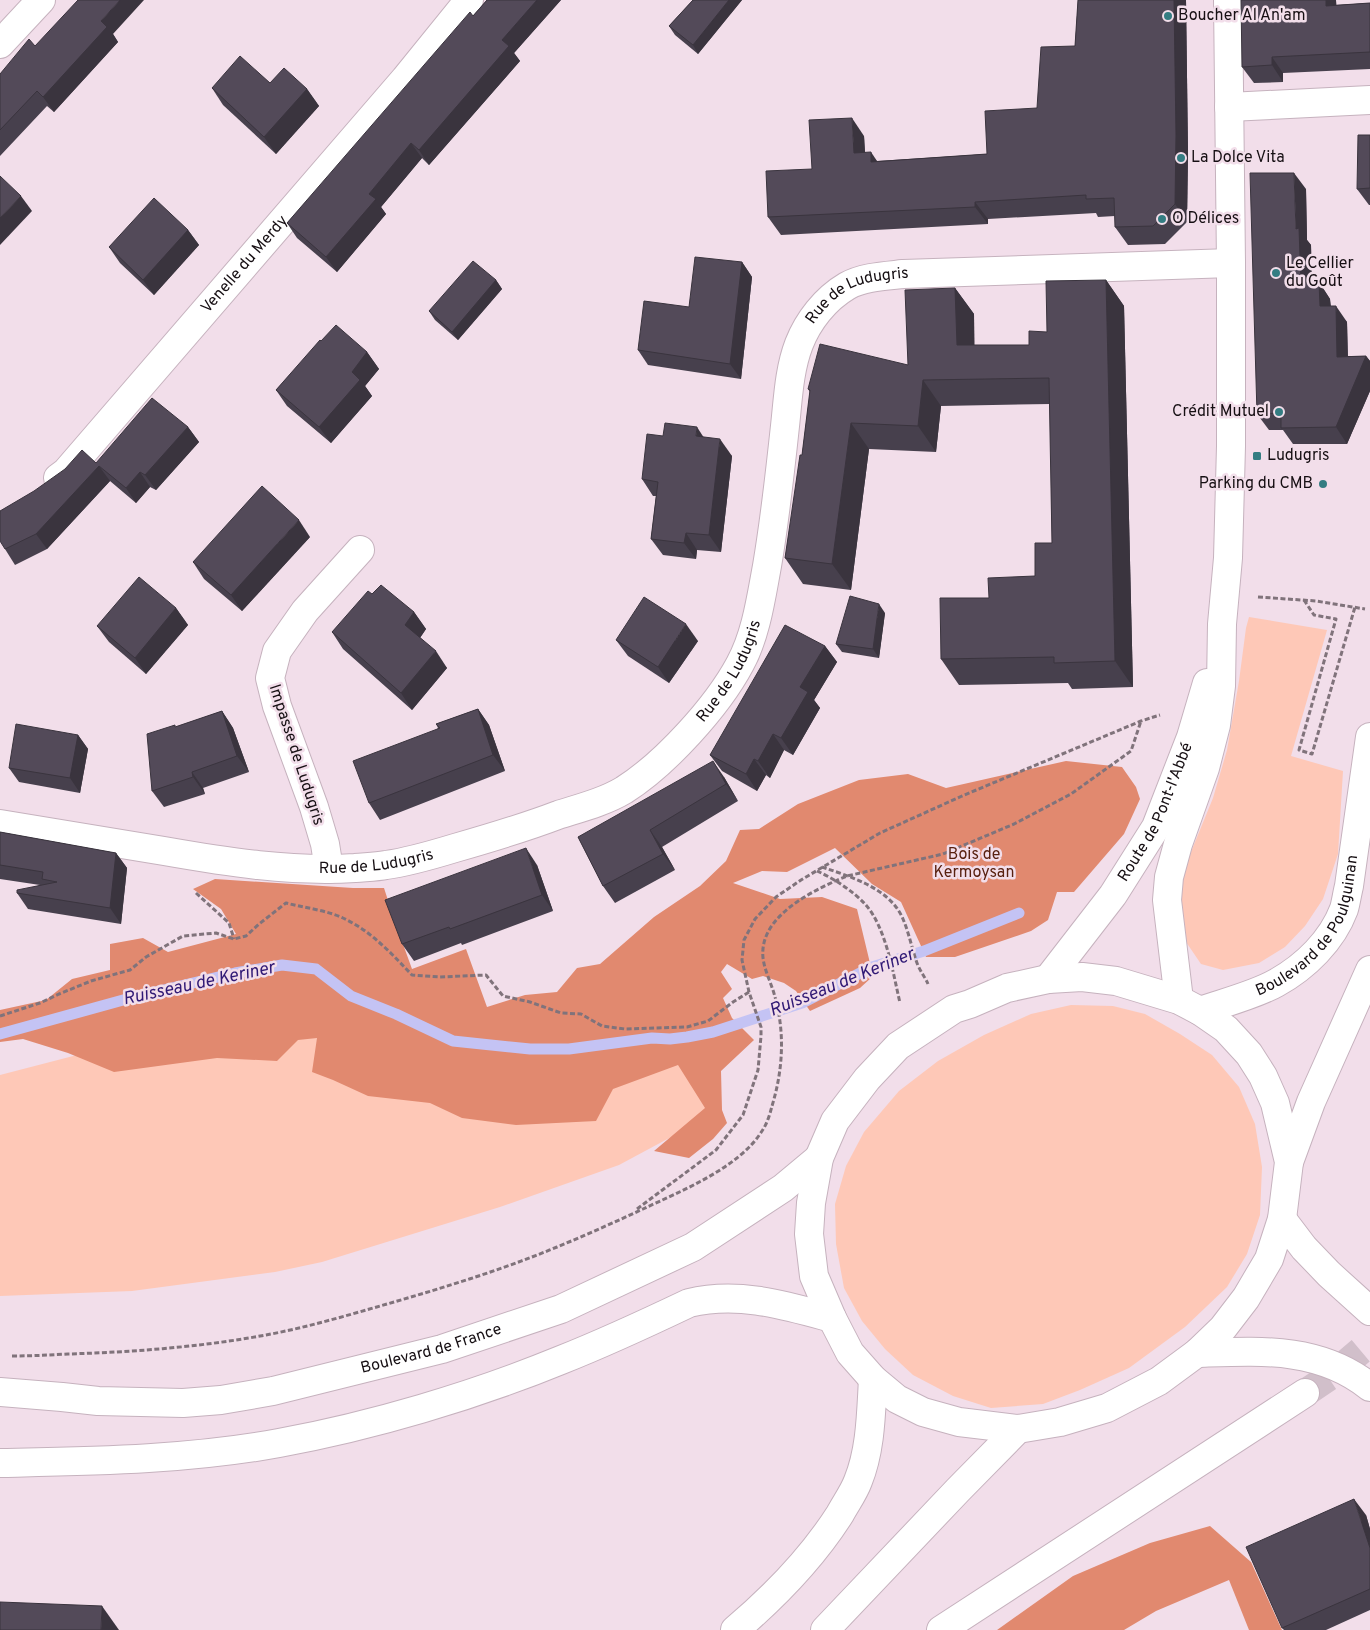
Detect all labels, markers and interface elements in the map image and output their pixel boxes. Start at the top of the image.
place label: Boucher Al An'am [1178,6,1306,26]
marker: Boucher Al An'am [1162,10,1174,22]
place label: La Dolce Vita [1191,148,1285,168]
marker: La Dolce Vita [1175,152,1187,164]
place label: O Délices [1172,209,1239,229]
street label: Venelle du Merdy [197,211,293,318]
marker: O Délices [1156,213,1168,225]
place label: Le Cellier du Goût [1286,254,1354,292]
street label: Rue de Ludugris [802,264,909,328]
marker: Le Cellier du Goût [1270,267,1282,279]
place label: Crédit Mutuel [1172,402,1269,422]
marker: Crédit Mutuel [1273,406,1285,418]
place label: Ludugris [1267,446,1330,466]
marker: Ludugris [1251,450,1263,462]
place label: Parking du CMB [1199,474,1313,494]
marker: Parking du CMB [1317,478,1329,490]
street label: Rue de Ludugris [693,618,766,727]
street label: Impasse de Ludugris [264,682,328,828]
street label: Route de Pont-l'Abbé [1114,740,1198,886]
street label: Rue de Ludugris [319,845,436,879]
park label: Bois de Kermoysan [934,845,1014,883]
street label: Boulevard de Poulguinan [1253,854,1363,1001]
water label: Ruisseau de Keriner [766,943,920,1023]
water label: Ruisseau de Keriner [121,956,279,1011]
street label: Boulevard de France [359,1320,504,1379]

